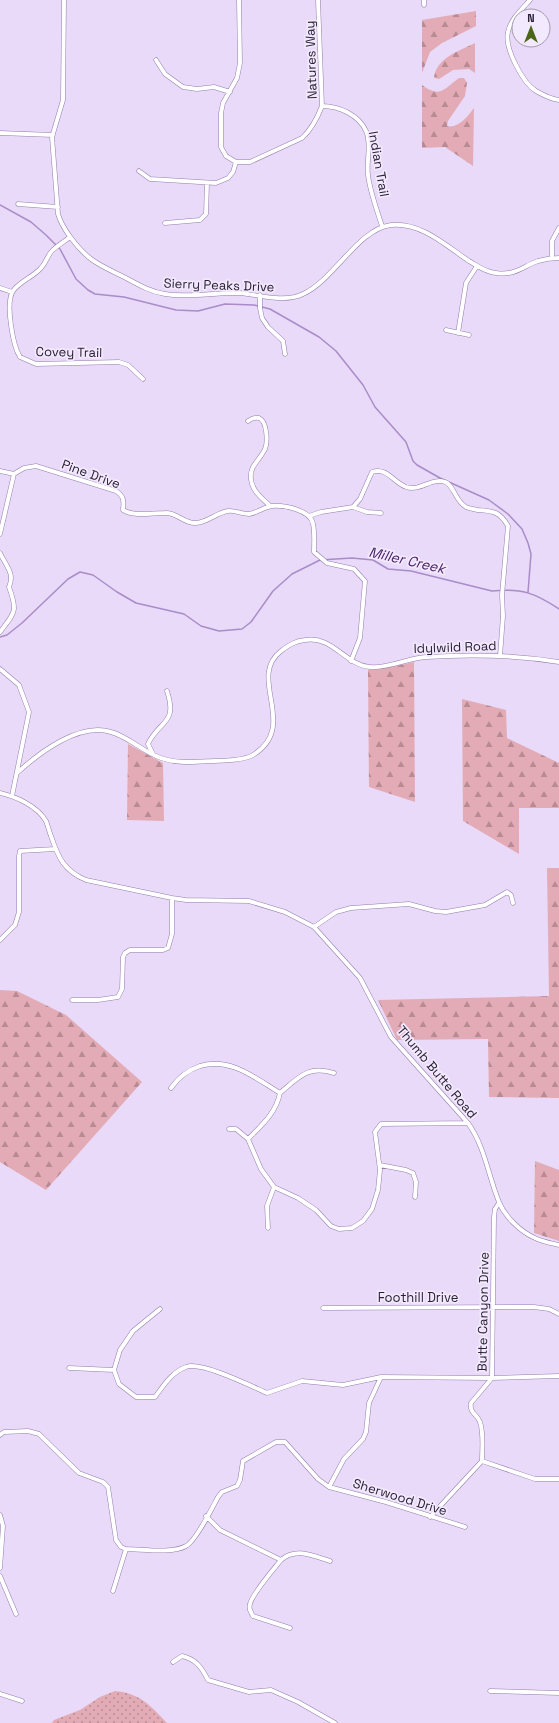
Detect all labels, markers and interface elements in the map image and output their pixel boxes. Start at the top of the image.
north arrow [511,8,551,48]
text: N [527,11,535,25]
street label: Natures Way [301,20,321,100]
street label: Indian Trail [365,130,393,198]
street label: Sierry Peaks Drive [163,275,275,295]
street label: Covey Trail [36,343,102,361]
street label: Pine Drive [59,456,123,492]
water label: Miller Creek [367,542,448,578]
street label: Idylwild Road [413,637,497,657]
street label: Thumb Butte Road [393,1022,481,1122]
street label: Butte Canyon Drive [473,1252,493,1372]
street label: Foothill Drive [378,1289,458,1306]
street label: Sherwood Drive [351,1475,449,1519]

